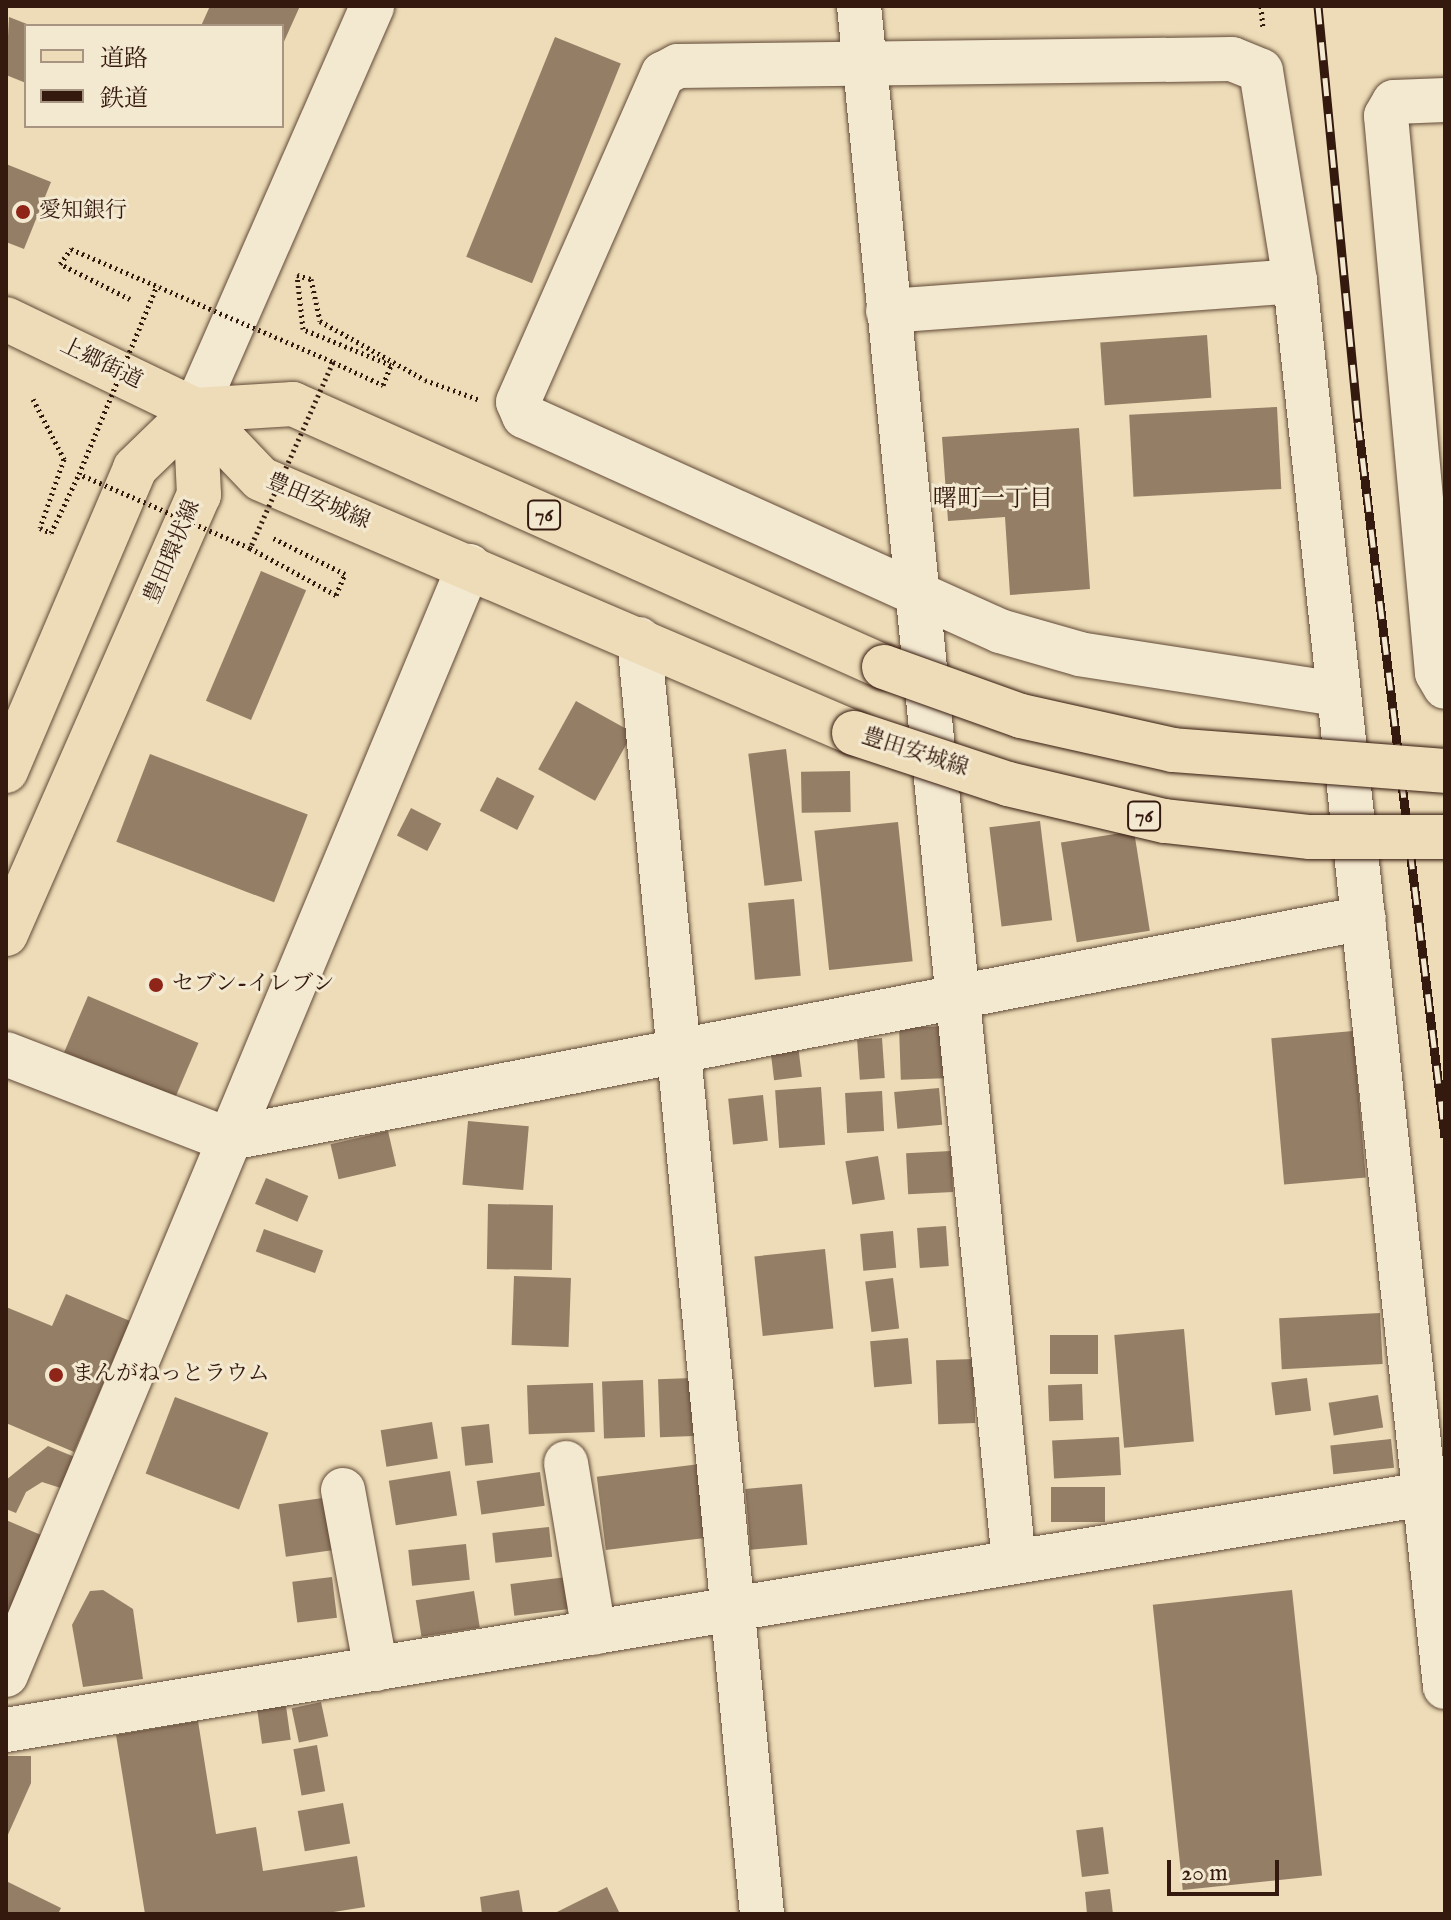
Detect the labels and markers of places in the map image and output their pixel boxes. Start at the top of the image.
place label: 愛知銀行 [39,199,127,225]
marker: 愛知銀行 [14,203,32,221]
place label: セブン-イレブン [172,972,336,998]
marker: セブン-イレブン [147,976,165,994]
place label: まんがねっとラウム [72,1362,270,1388]
marker: まんがねっとラウム [47,1366,65,1384]

